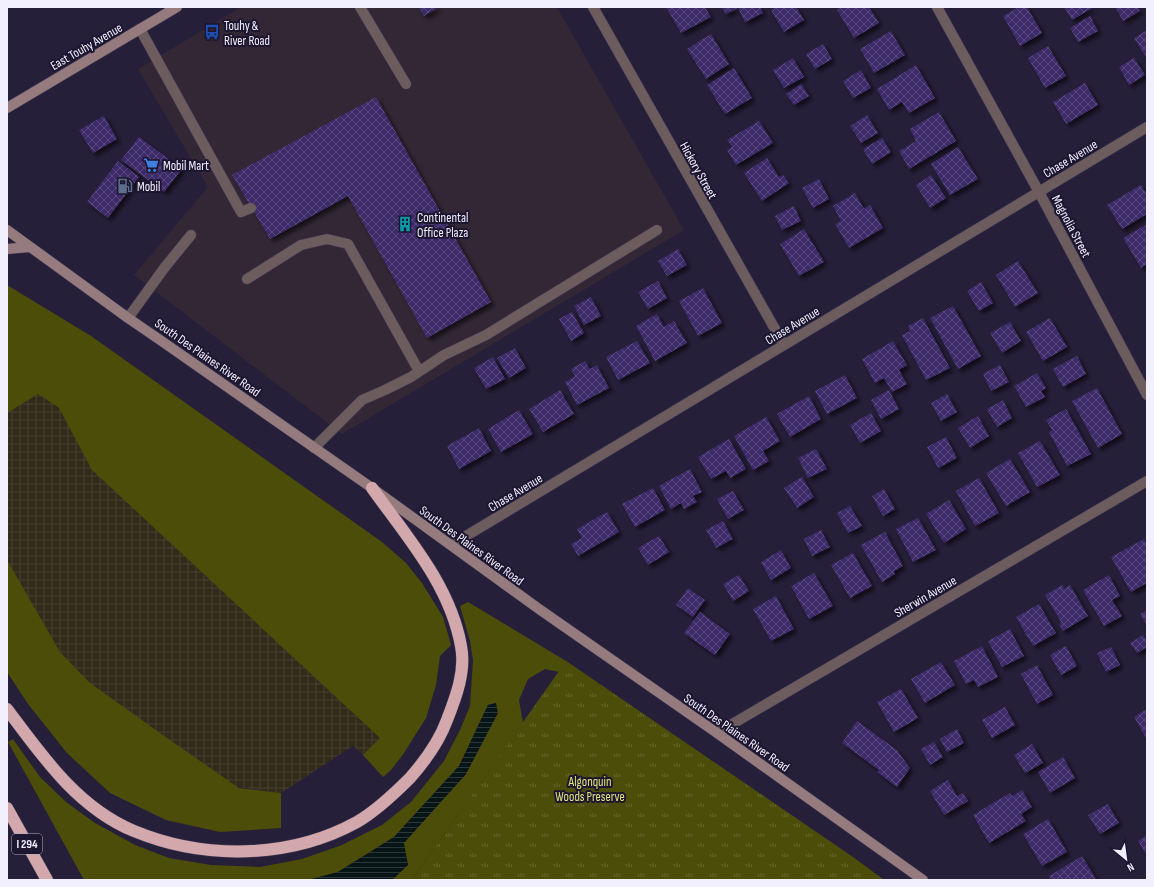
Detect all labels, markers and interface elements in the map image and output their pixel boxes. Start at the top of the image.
place label: Touhy & River Road [224,18,270,49]
street label: East Touhy Avenue [48,20,125,74]
bus stop icon: Touhy & River Road [203,23,221,41]
street label: Chase Avenue [1040,136,1101,181]
street label: Hickory Street [676,139,720,202]
supermarket icon: Mobil Mart [142,156,160,174]
place label: Mobil Mart [163,158,209,174]
fuel station icon: Mobil [116,177,134,195]
place label: Mobil [137,179,160,195]
street label: Magnolia Street [1048,192,1094,260]
place label: Continental Office Plaza [417,210,468,241]
building icon: Continental Office Plaza [396,215,414,233]
street label: Chase Avenue [762,303,823,348]
street label: South Des Plaines River Road [152,315,263,400]
street label: Chase Avenue [485,470,546,515]
street label: South Des Plaines River Road [416,503,527,589]
street label: Sherwin Avenue [891,573,960,621]
street label: South Des Plaines River Road [681,690,792,775]
park label: Algonquin Woods Preserve [555,774,625,805]
road number: I 294 [12,834,42,854]
north arrow [1106,839,1146,879]
text: N [1125,860,1136,874]

